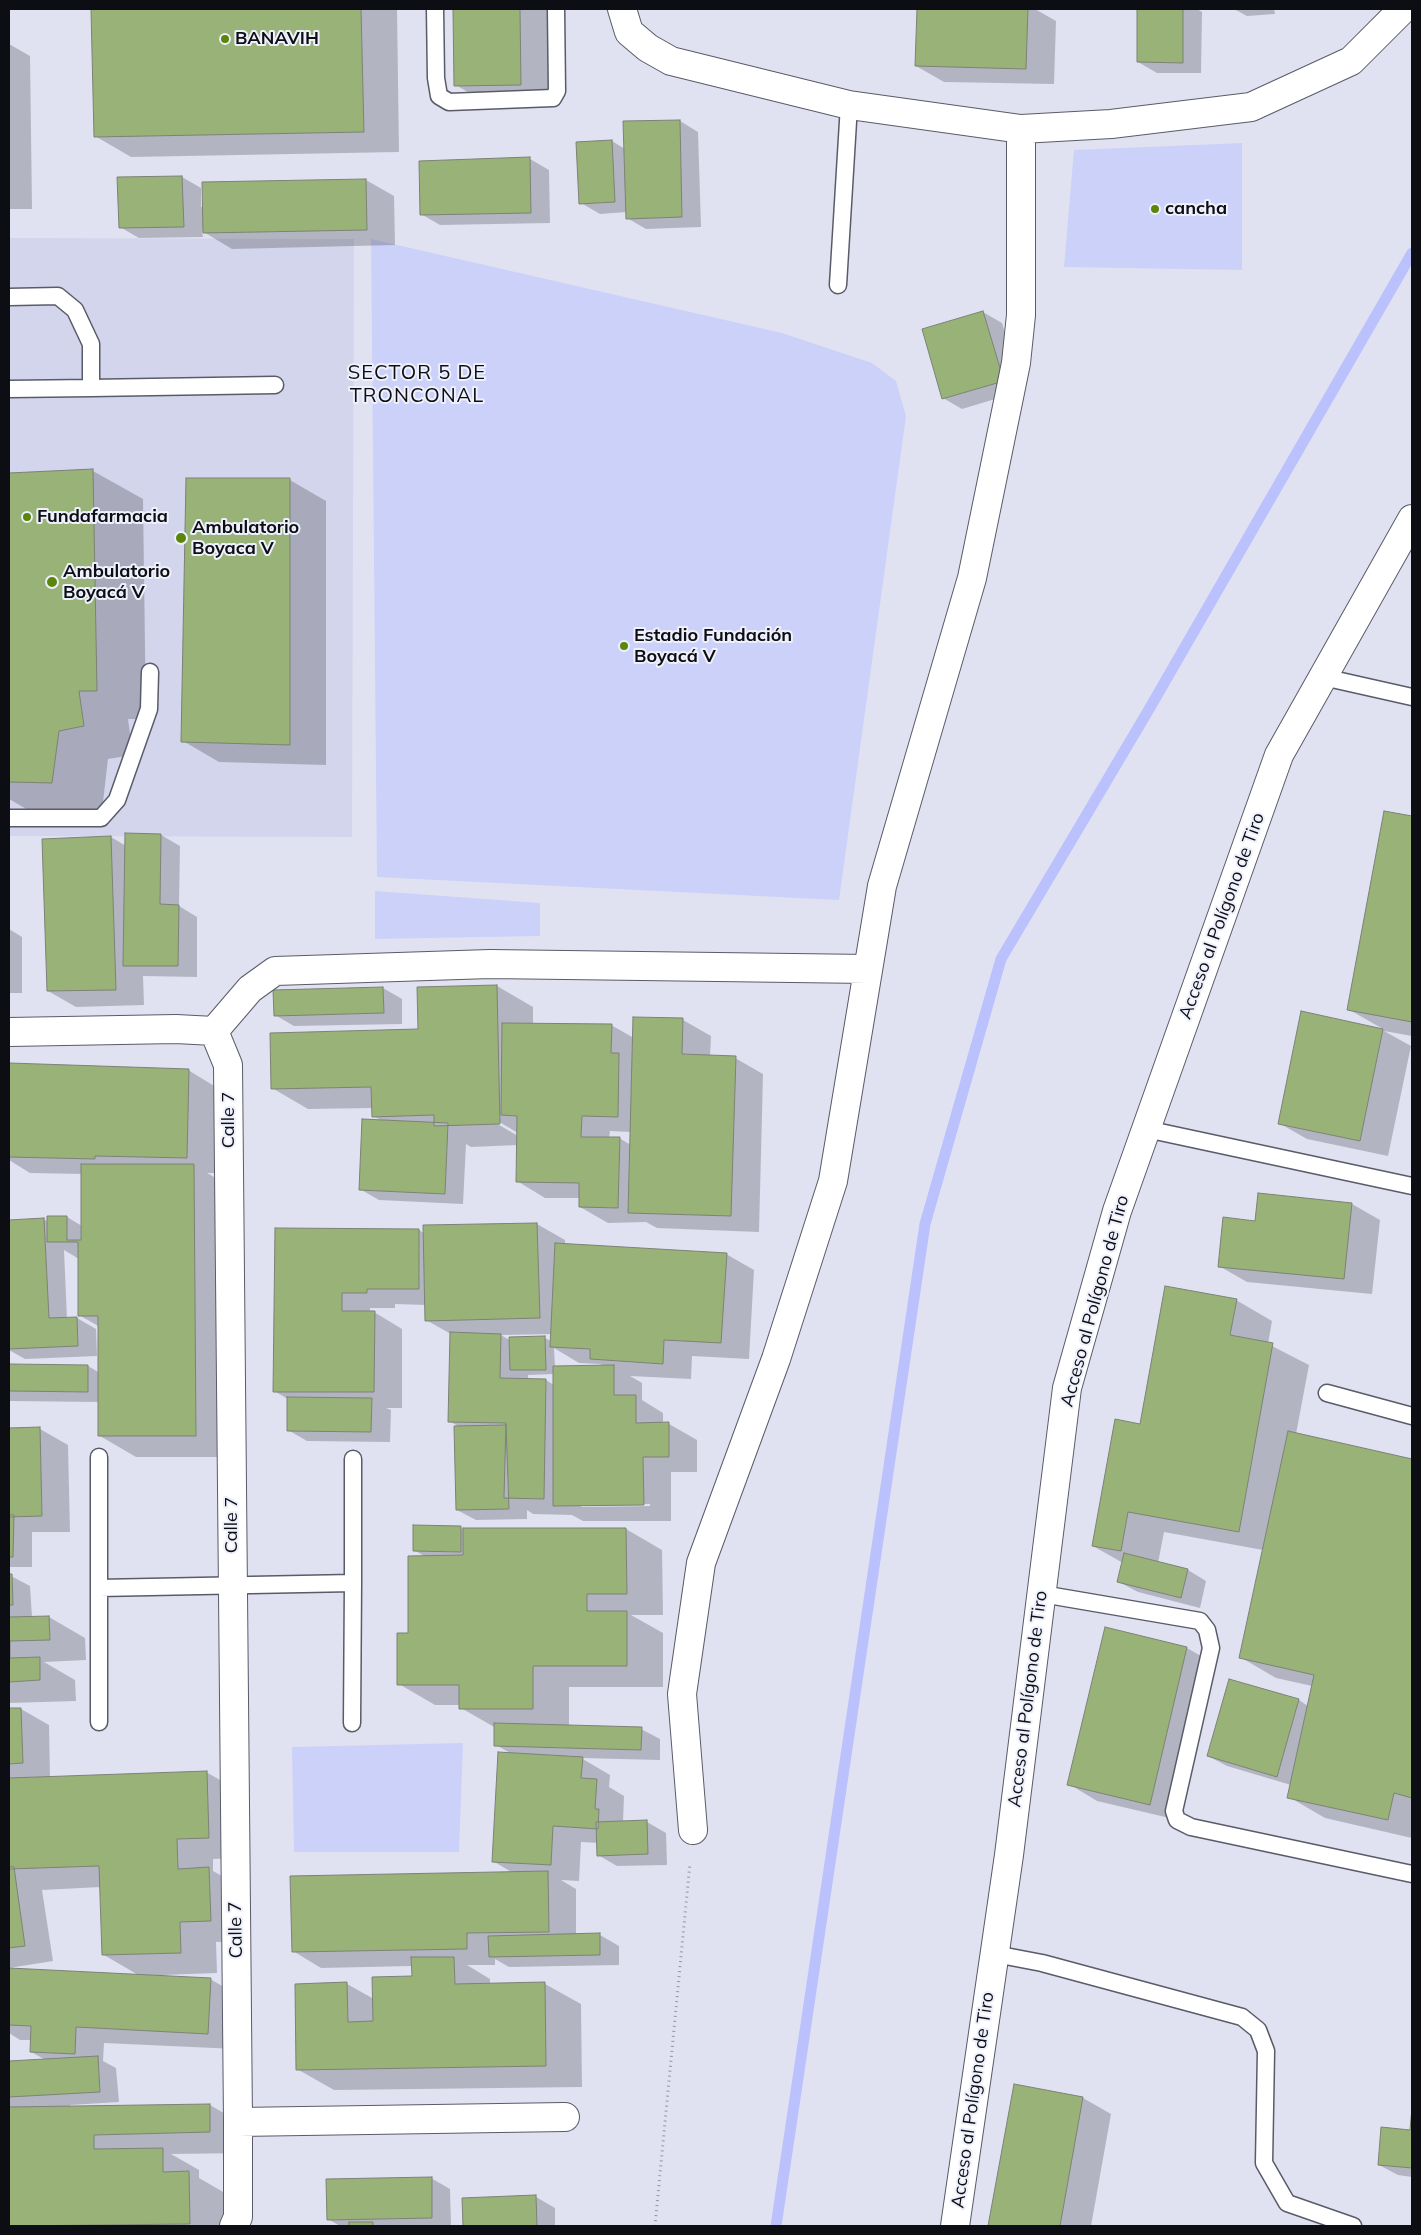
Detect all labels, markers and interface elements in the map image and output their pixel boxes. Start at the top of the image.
place label: BANAVIH [235,28,319,50]
marker: BANAVIH [219,33,231,45]
place label: cancha [1165,198,1227,220]
marker: cancha [1149,203,1161,215]
district label: SECTOR 5 DE TRONCONAL [346,361,488,408]
place label: Fundafarmacia [37,506,168,528]
marker: Fundafarmacia [21,511,33,523]
place label: Ambulatorio Boyaca V [192,517,299,560]
marker: Ambulatorio Boyaca V [174,531,188,545]
place label: Ambulatorio Boyacá V [63,561,170,604]
marker: Ambulatorio Boyacá V [45,575,59,589]
place label: Estadio Fundación Boyacá V [634,625,792,668]
marker: Estadio Fundación Boyacá V [618,640,630,652]
street label: Acceso al Polígono de Tiro [1175,810,1269,1022]
street label: Calle 7 [218,1092,240,1148]
street label: Acceso al Polígono de Tiro [1056,1193,1134,1409]
street label: Calle 7 [221,1497,243,1553]
street label: Acceso al Polígono de Tiro [1004,1589,1052,1809]
street label: Calle 7 [225,1901,247,1959]
street label: Acceso al Polígono de Tiro [947,1991,999,2209]

